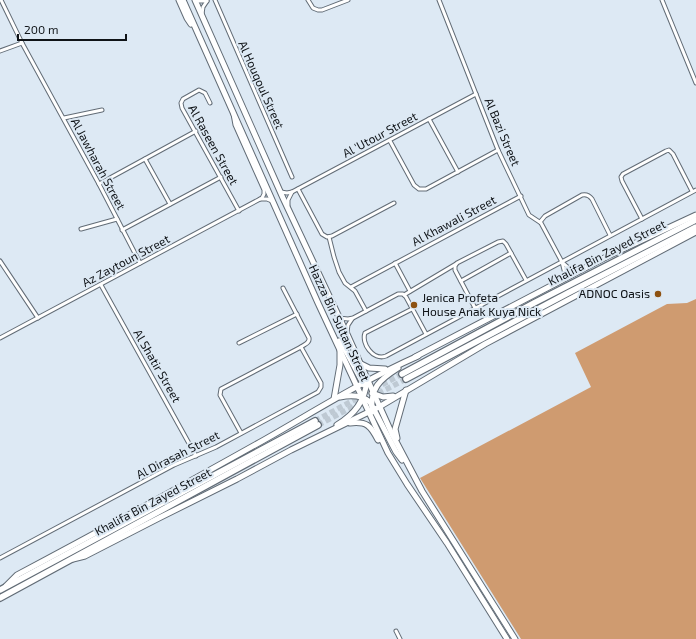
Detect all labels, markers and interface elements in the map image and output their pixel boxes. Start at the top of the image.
scale bar [18,16,126,42]
text: 200 m [24,22,58,36]
street label: Al Houqoul Street [236,38,288,131]
street label: Al Bazi Street [482,95,524,168]
street label: Al Raseen Street [186,102,242,187]
street label: Al 'Utour Street [340,108,420,160]
street label: Al Jawharah Street [69,115,129,212]
street label: Al Khawali Street [409,192,498,248]
street label: Khalifa Bin Zayed Street [545,216,668,288]
street label: Az Zaytoun Street [79,231,172,289]
street label: Hazza Bin Sultan Street [307,262,373,384]
place label: ADNOC Oasis [579,286,650,300]
marker: ADNOC Oasis [653,289,663,299]
place label: Jenica Profeta House Anak Kuya Nick [422,290,541,318]
marker: Jenica Profeta House Anak Kuya Nick [409,300,419,310]
street label: Al Shatir Street [131,327,185,405]
street label: Al Dirasah Street [134,427,222,481]
street label: Khalifa Bin Zayed Street [92,464,214,538]

